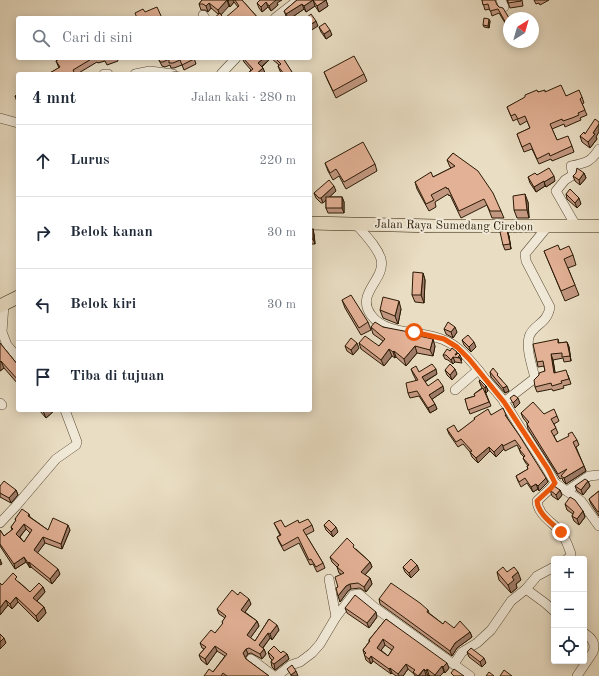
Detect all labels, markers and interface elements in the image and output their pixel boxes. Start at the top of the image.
north arrow [503,12,539,48]
search box [16,16,312,60]
icon: search [30,27,52,49]
text: Cari di sini [62,31,133,46]
text: 4 mnt [32,90,76,107]
text: Jalan kaki · 280 m [191,91,296,104]
icon: ahead [32,150,54,172]
text: Lurus [70,153,110,168]
text: 220 m [259,154,296,167]
street label: Jalan Raya Sumedang Cirebon [375,219,534,233]
icon: right [32,222,54,244]
text: Belok kanan [70,225,153,240]
text: 30 m [267,226,296,239]
icon: left [32,294,54,316]
text: Belok kiri [70,297,136,312]
text: 30 m [267,298,296,311]
route start [405,323,423,341]
icon: arrive [32,366,54,388]
text: Tiba di tujuan [70,369,164,384]
route end [552,523,570,541]
map controls [551,556,587,664]
button: + [551,556,587,592]
button: − [551,592,587,628]
button: locate [551,628,587,664]

